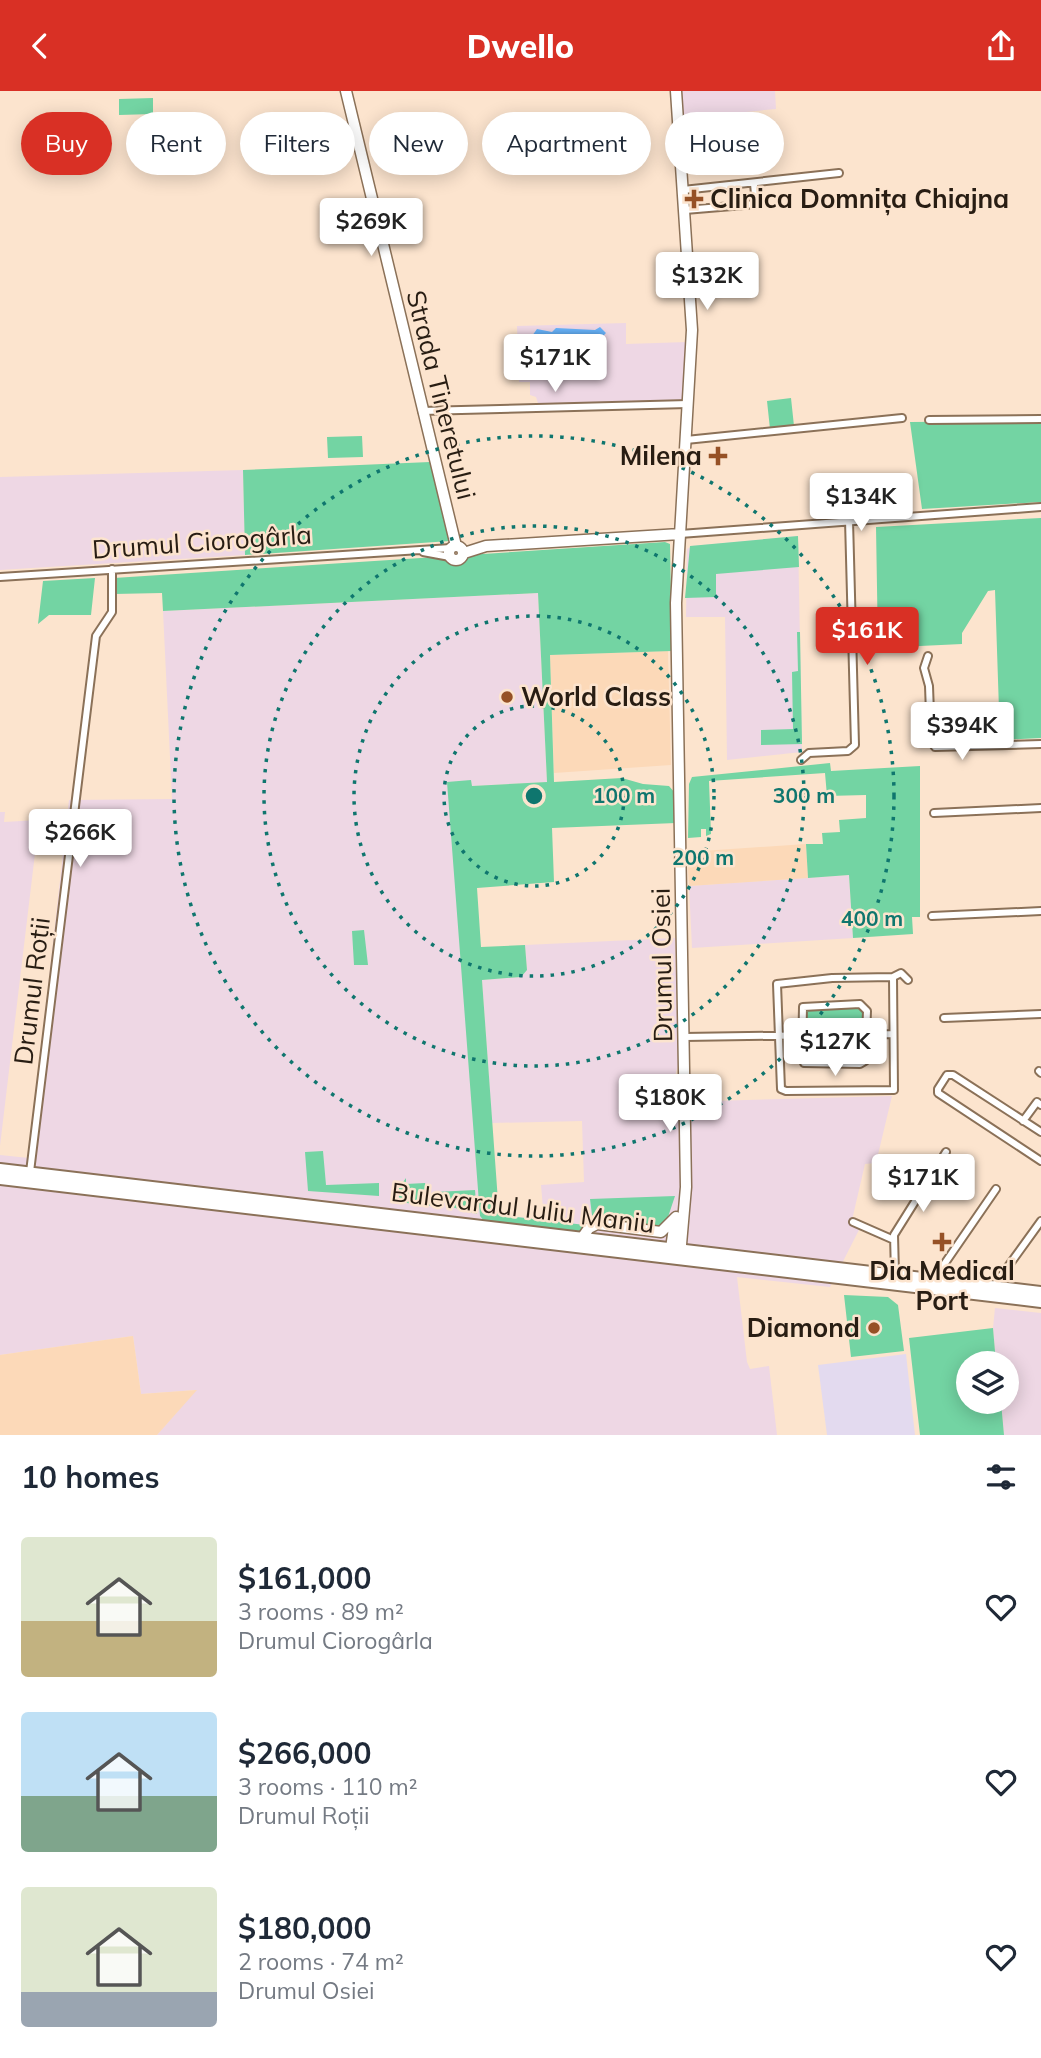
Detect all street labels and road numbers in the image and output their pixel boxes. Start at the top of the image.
street label: Strada Tineretului [400,287,483,503]
street label: Drumul Ciorogârla [91,517,313,566]
street label: Drumul Osiei [644,888,679,1042]
street label: Drumul Roții [6,915,57,1067]
street label: Bulevardul Iuliu Maniu [389,1175,657,1240]

